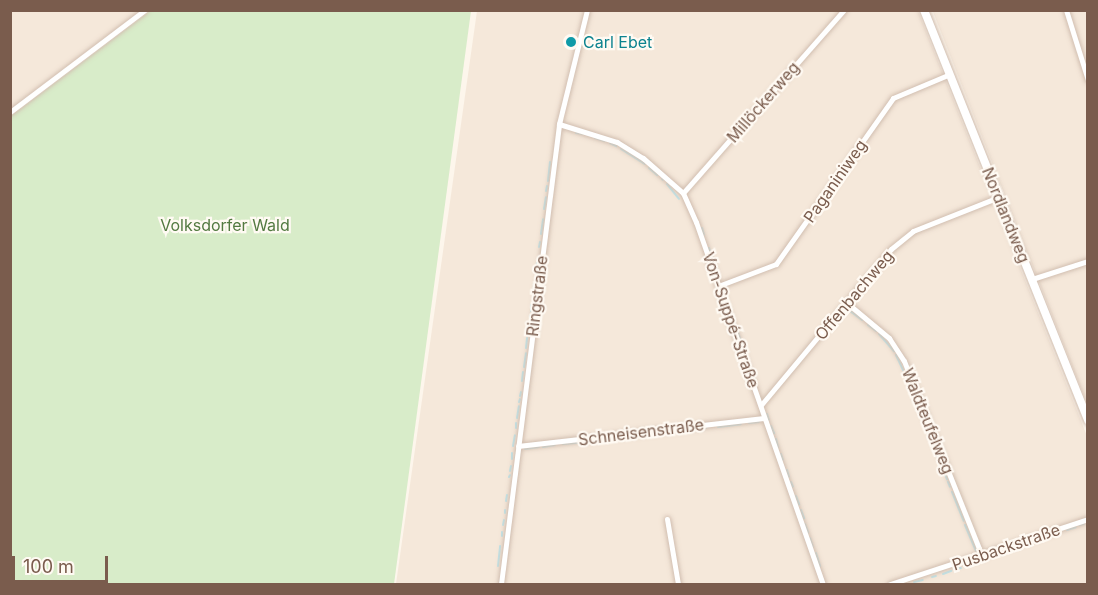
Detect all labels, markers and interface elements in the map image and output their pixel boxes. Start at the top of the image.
place label: Carl Ebet [583,32,652,52]
marker: Carl Ebet [564,35,578,49]
street label: Millöckerweg [723,58,803,146]
street label: Paganiniweg [799,136,871,226]
street label: Nordlandweg [978,164,1034,266]
park label: Volksdorfer Wald [160,215,290,235]
street label: Offenbachweg [811,246,897,344]
street label: Von-Suppé-Straße [699,250,763,390]
street label: Ringstraße [523,254,551,338]
street label: Waldteufelweg [898,365,958,477]
street label: Schneisenstraße [577,415,705,449]
street label: Pusbackstraße [950,520,1062,574]
scale bar [15,544,111,582]
text: 100 m [23,556,74,577]

